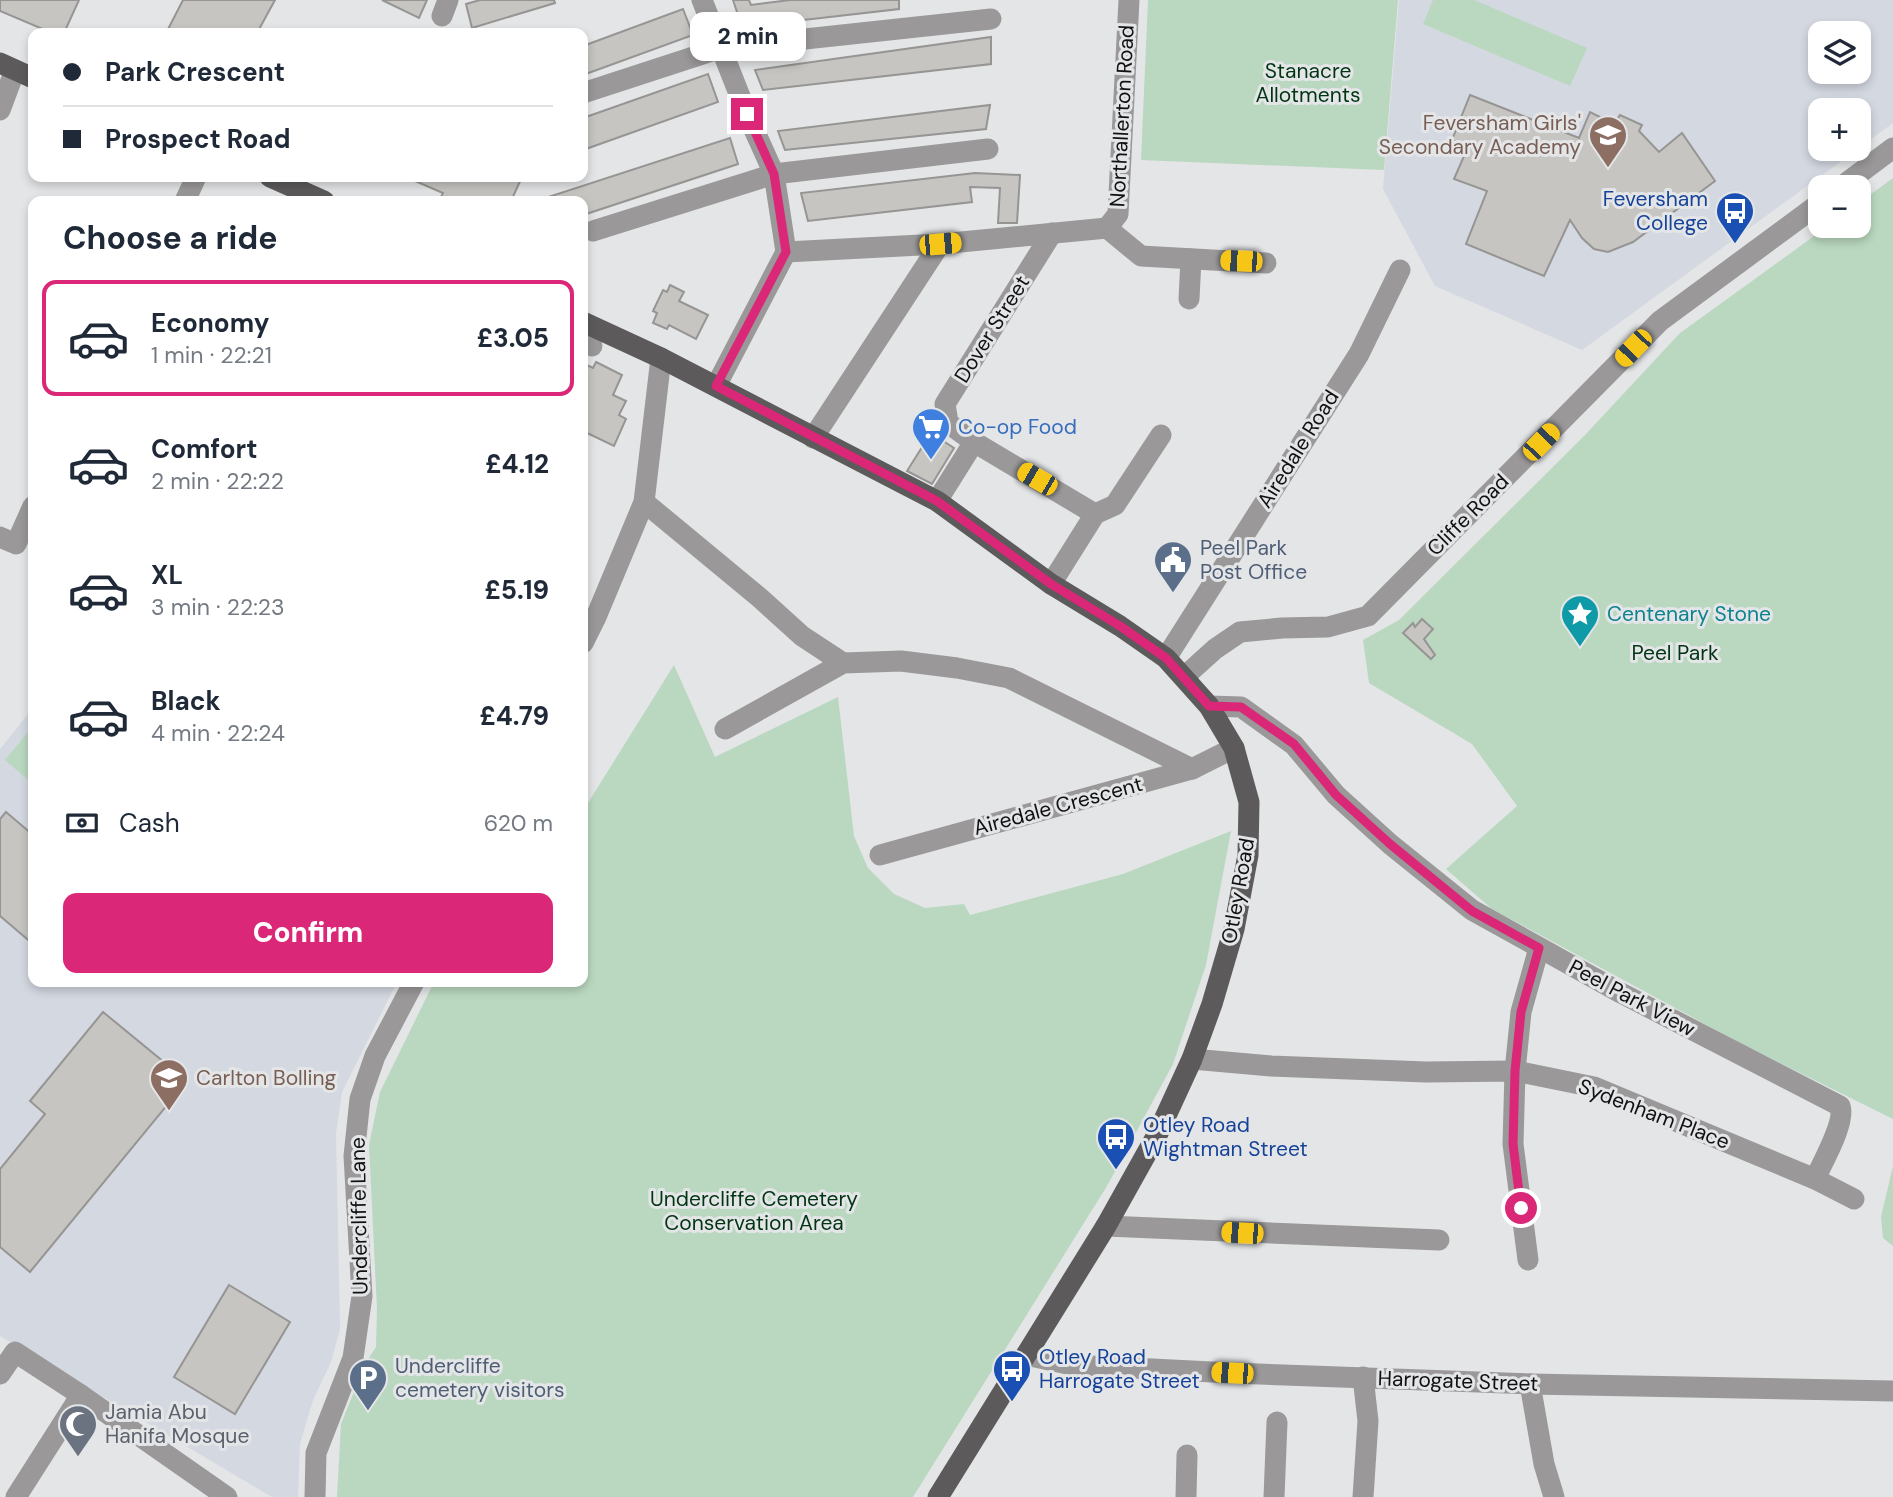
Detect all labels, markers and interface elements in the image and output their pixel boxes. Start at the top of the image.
callout: 2 min [689,12,805,61]
text: 2 min [717,21,779,51]
map controls [1808,21,1871,238]
button: layers [1808,21,1871,84]
street label: Northallerton Road [1103,24,1141,208]
text: Park Crescent [105,55,285,89]
park label: Stanacre Allotments [1255,57,1361,109]
route end [731,98,763,130]
button: + [1808,98,1871,161]
place label: Feversham Girls' Secondary Academy [1379,109,1581,161]
school or university icon: Feversham Girls' Secondary Academy [1587,114,1629,169]
text: Prospect Road [105,122,291,156]
button: − [1808,175,1871,238]
place label: Feversham College [1603,185,1708,237]
bus stop icon: Feversham College [1714,190,1756,245]
text: Choose a ride [63,217,278,259]
car [919,232,962,256]
car [1220,250,1263,272]
street label: Dover Street [948,270,1036,388]
text: Economy [151,306,269,340]
icon: car [67,307,130,370]
text: £3.05 [477,321,549,355]
car [1611,326,1656,370]
text: 1 min · 22:21 [151,340,272,370]
street label: Airedale Road [1251,385,1345,513]
supermarket icon: Co-op Food [910,406,952,461]
place label: Co-op Food [958,413,1077,441]
car [1519,420,1564,464]
text: Comfort [151,432,257,466]
icon: car [67,433,130,496]
text: £4.12 [485,447,549,481]
car [1014,459,1061,499]
text: 2 min · 22:22 [151,466,284,496]
street label: Cliffe Road [1421,468,1515,562]
place label: Peel Park Post Office [1200,534,1307,586]
public building icon: Peel Park Post Office [1152,539,1194,594]
text: XL [151,558,183,592]
icon: car [67,559,130,622]
text: £5.19 [484,573,549,607]
text: 3 min · 22:23 [151,592,285,622]
place icon: Centenary Stone [1559,593,1601,648]
place label: Centenary Stone [1607,600,1771,628]
park label: Peel Park [1631,639,1719,667]
text: Black [151,684,221,718]
icon: car [67,685,130,748]
text: £4.79 [479,699,549,733]
text: 4 min · 22:24 [151,718,285,748]
street label: Airedale Crescent [970,770,1146,842]
icon: cash [63,804,101,842]
text: Cash [119,806,180,840]
text: 620 m [484,808,553,838]
street label: Otley Road [1215,836,1261,946]
button: Confirm [63,893,553,973]
street label: Peel Park View [1564,953,1700,1043]
school or university icon: Carlton Bolling [148,1057,190,1112]
place label: Carlton Bolling [196,1064,337,1092]
street label: Sydenham Place [1574,1072,1734,1156]
place label: Otley Road Wightman Street [1143,1111,1308,1163]
bus stop icon: Otley Road Wightman Street [1095,1116,1137,1171]
street label: Undercliffe Lane [344,1137,374,1295]
park label: Undercliffe Cemetery Conservation Area [650,1185,858,1237]
route start [1505,1192,1537,1224]
car [1221,1221,1264,1245]
place label: Otley Road Harrogate Street [1039,1343,1200,1395]
bus stop icon: Otley Road Harrogate Street [991,1348,1033,1403]
place label: Undercliffe cemetery visitors [395,1352,565,1404]
parking icon: Undercliffe cemetery visitors [347,1357,389,1412]
car [1211,1361,1254,1385]
street label: Harrogate Street [1377,1364,1539,1398]
place label: Jamia Abu Hanifa Mosque [105,1398,249,1450]
mosque icon: Jamia Abu Hanifa Mosque [57,1403,99,1458]

